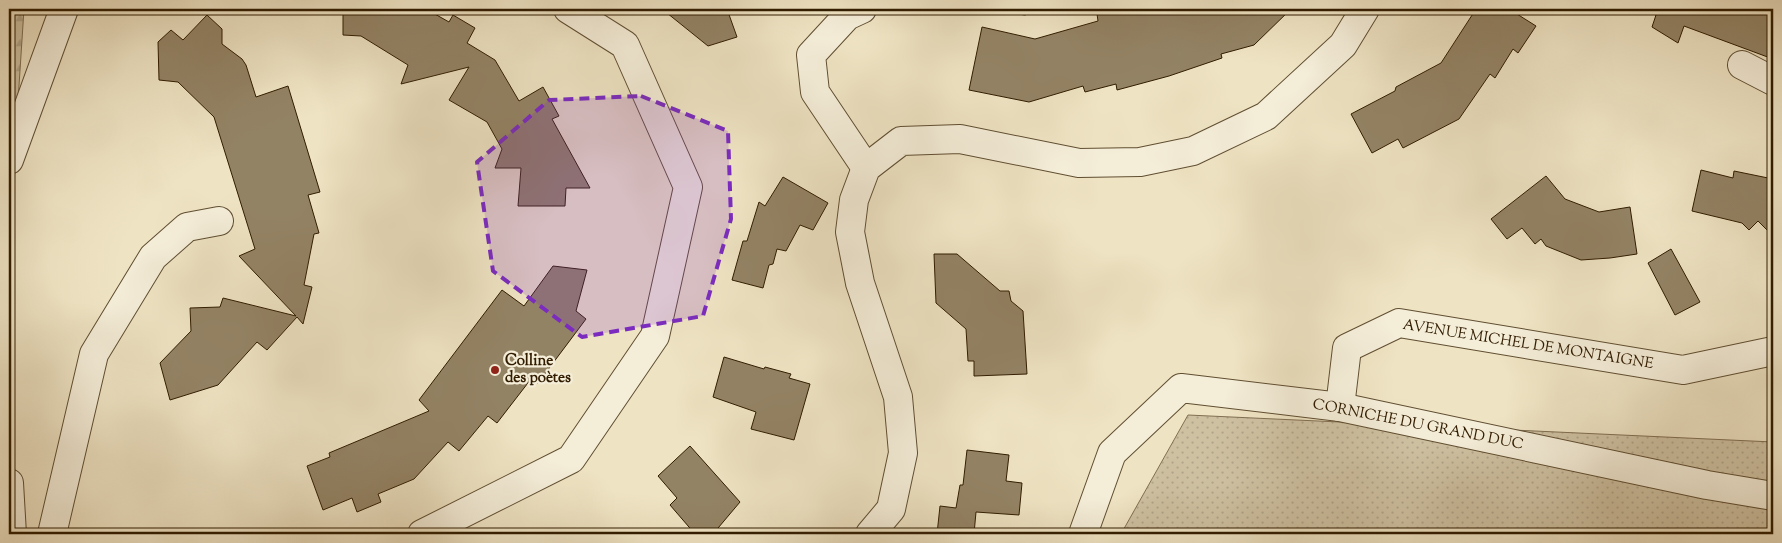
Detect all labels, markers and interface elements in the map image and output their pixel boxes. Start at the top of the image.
street label: AVENUE MICHEL DE MONTAIGNE [1401,315,1655,375]
place label: Colline des poètes [505,351,571,389]
marker: Colline des poètes [489,364,501,376]
street label: CORNICHE DU GRAND DUC [1311,394,1525,456]

